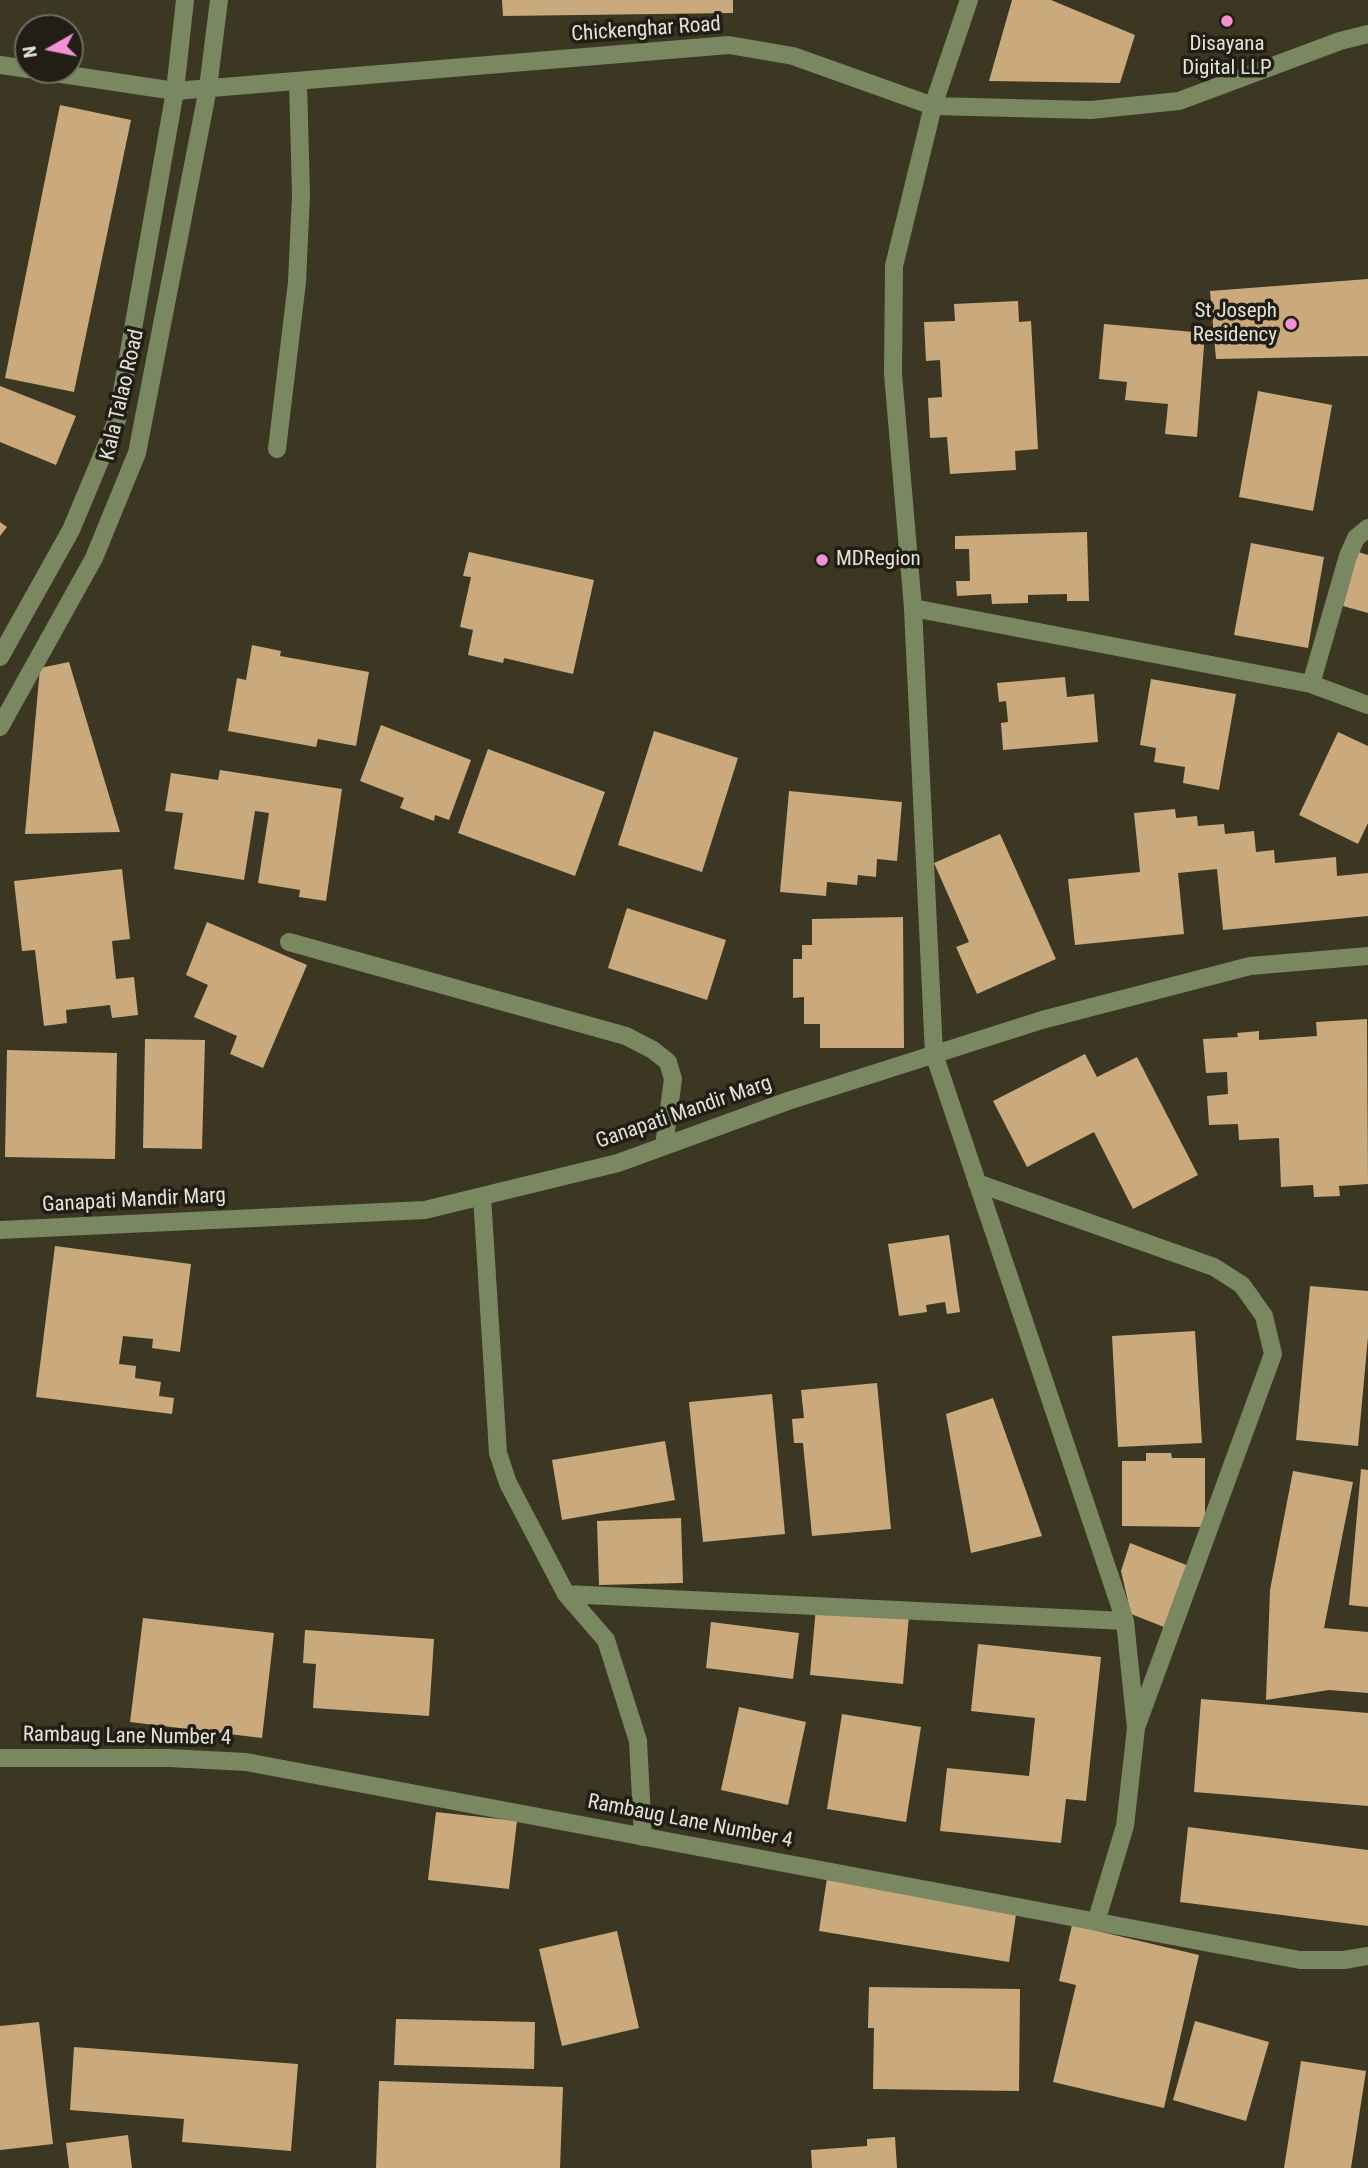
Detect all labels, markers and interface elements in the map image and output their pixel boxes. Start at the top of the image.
street label: Chickenghar Road [570,12,722,48]
marker: Disayana Digital LLP [1219,13,1235,29]
north arrow [14,14,84,84]
place label: Disayana Digital LLP [1182,32,1272,82]
text: N [17,45,42,60]
place label: St Joseph Residency [1193,299,1277,349]
marker: St Joseph Residency [1283,316,1299,332]
street label: Kala Talao Road [96,327,150,463]
place label: MDRegion [836,547,921,573]
marker: MDRegion [814,552,830,568]
street label: Ganapati Mandir Marg [593,1071,775,1155]
street label: Ganapati Mandir Marg [41,1184,227,1218]
street label: Rambaug Lane Number 4 [23,1723,231,1751]
street label: Rambaug Lane Number 4 [585,1790,795,1854]

